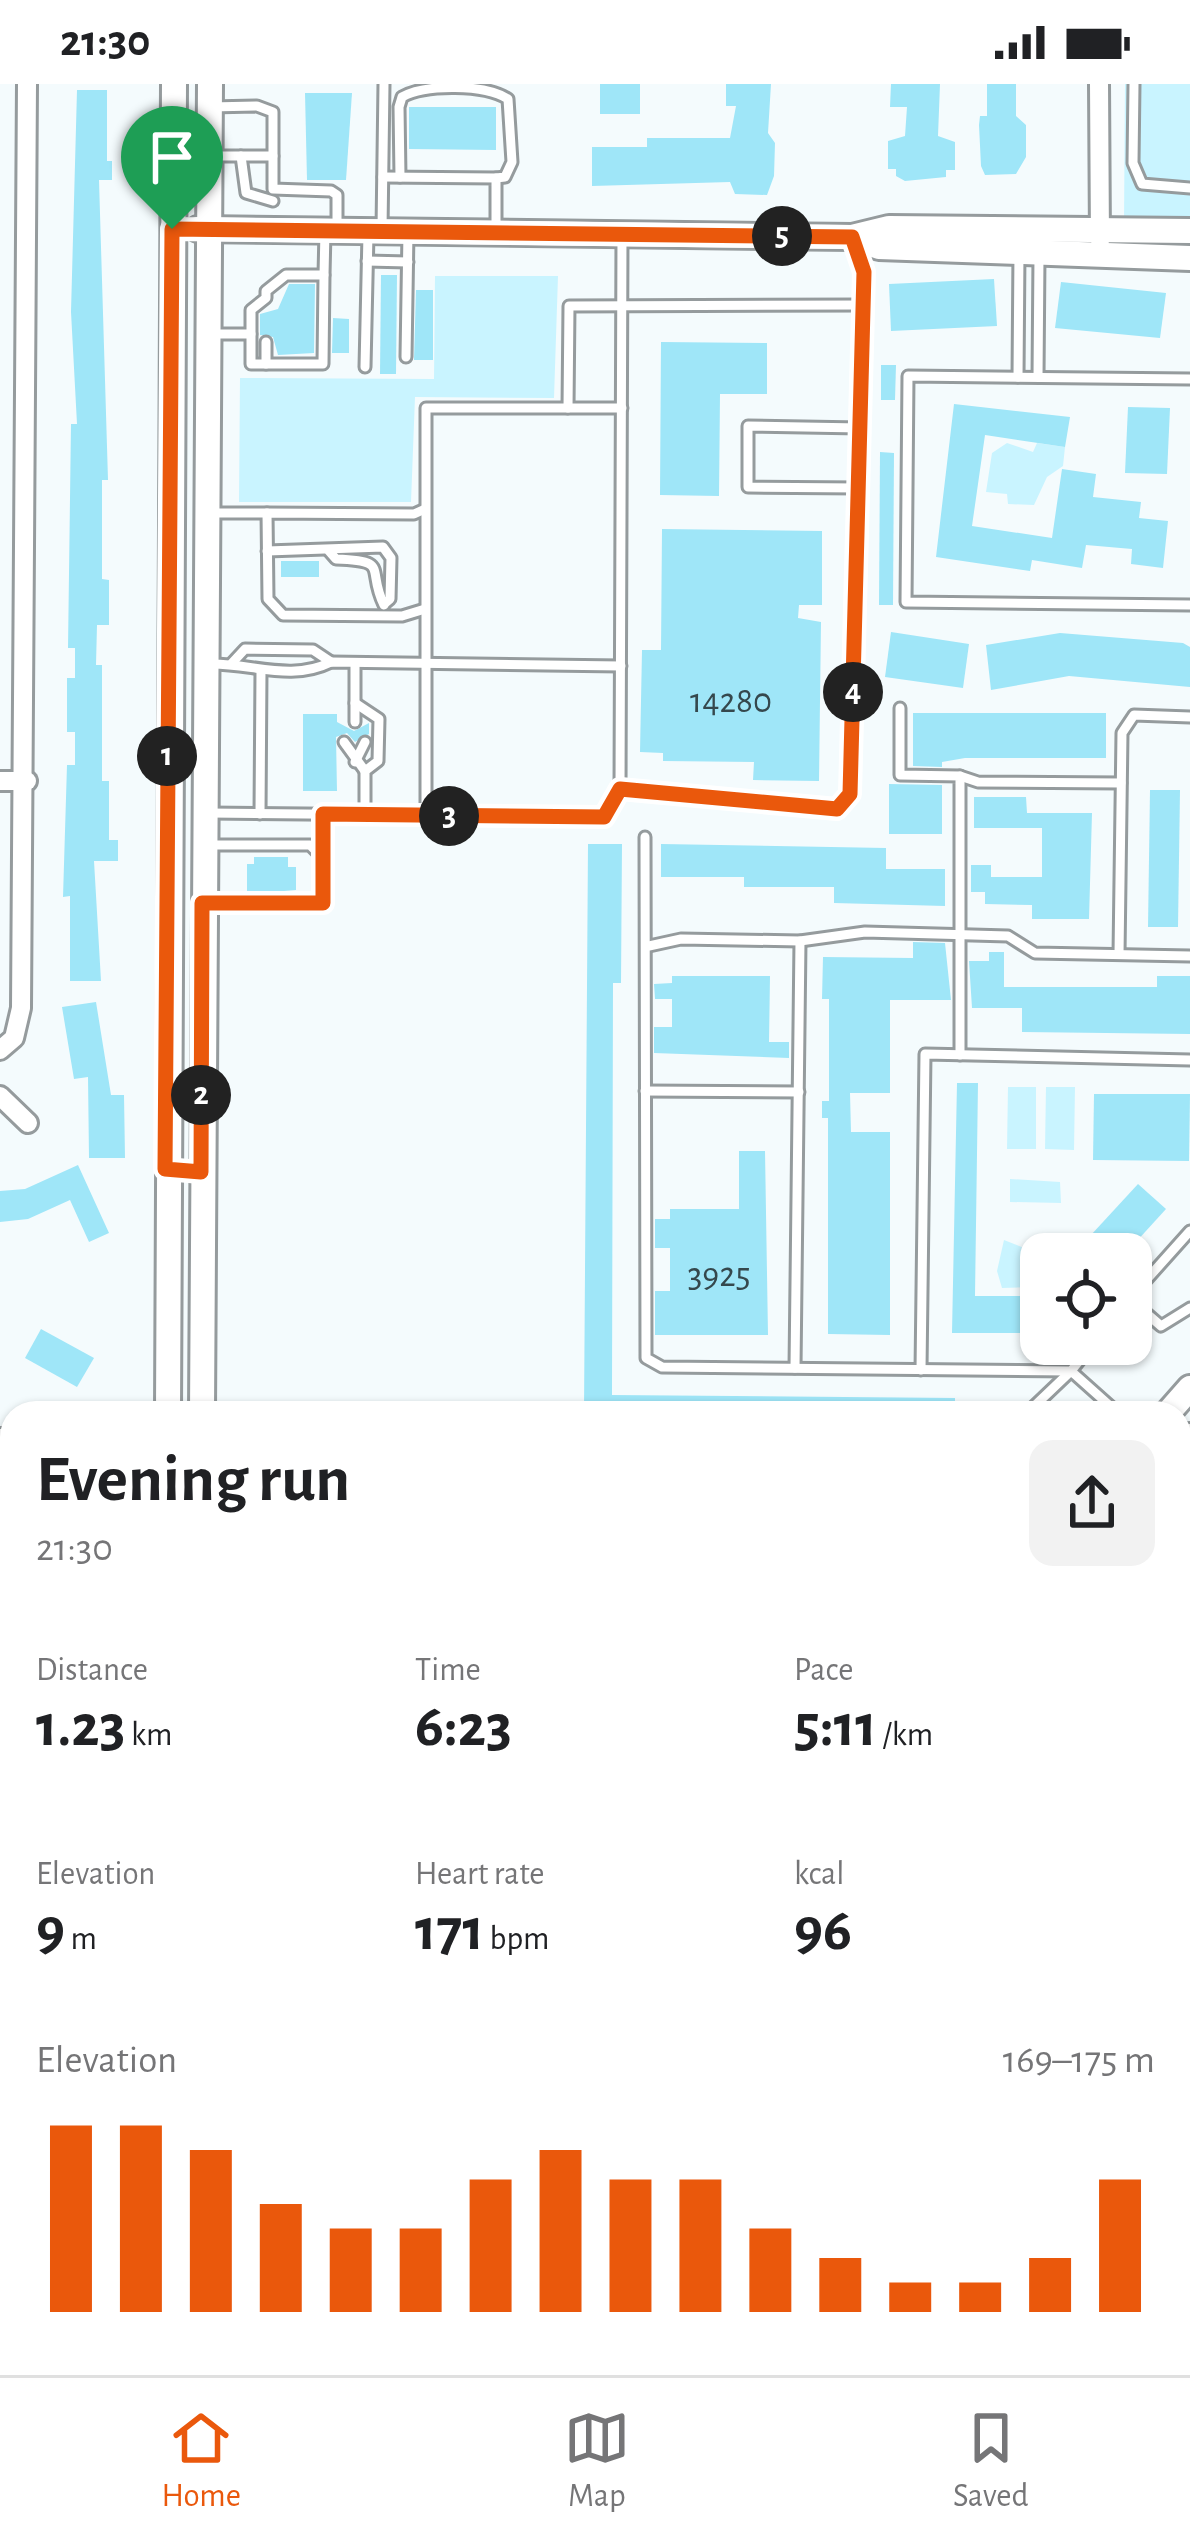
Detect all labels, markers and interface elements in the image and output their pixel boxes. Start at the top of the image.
text: 21:30 [60,19,151,64]
pin [121,106,223,229]
icon: arrive [139,124,205,190]
pin: 5 [752,206,812,266]
text: 5 [775,219,789,252]
pin: 4 [823,662,883,722]
text: 4 [845,675,861,708]
house number: 14280 [690,683,772,719]
pin: 1 [137,726,197,786]
text: 1 [161,739,173,772]
pin: 3 [419,786,479,846]
text: 3 [442,799,456,832]
pin: 2 [171,1065,231,1125]
text: 2 [193,1078,209,1111]
map controls [1020,1233,1152,1365]
button: locate [1020,1233,1152,1365]
house number: 3925 [687,1257,751,1293]
button: share [1029,1440,1155,1566]
text: Evening run [36,1447,350,1513]
text: 21:30 [36,1529,113,1568]
text: Distance [36,1654,148,1687]
text: Time [415,1654,481,1687]
text: Pace [794,1654,853,1687]
text: 1.23 [36,1697,125,1757]
text: 6:23 [415,1697,512,1757]
text: 5:11 [794,1697,877,1757]
text: km [125,1719,172,1752]
text: /km [877,1719,933,1752]
text: Elevation [36,1858,155,1891]
text: Heart rate [415,1858,545,1891]
text: kcal [794,1858,844,1891]
text: 9 [36,1901,65,1961]
text: 171 [415,1901,484,1961]
text: 96 [794,1901,852,1961]
text: m [65,1923,97,1956]
text: bpm [484,1923,549,1956]
text: Elevation [36,2041,177,2080]
text: 169–175 m [1003,2041,1155,2080]
tab: Home [162,2405,241,2517]
tab: Map [564,2405,630,2517]
tab: Saved [953,2405,1028,2517]

